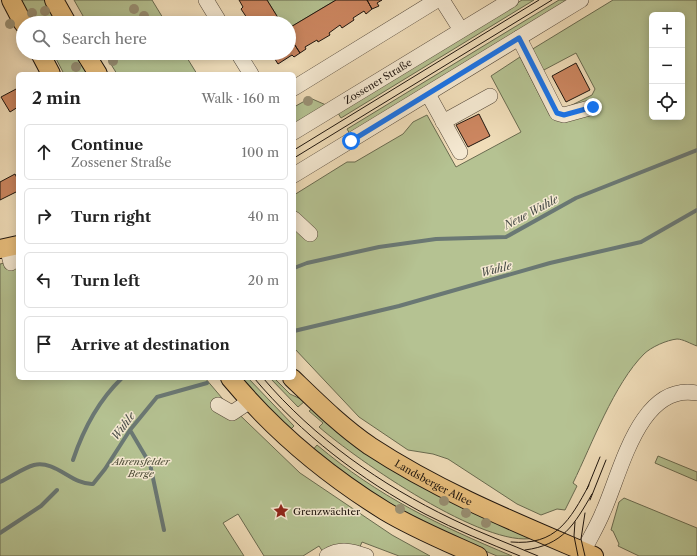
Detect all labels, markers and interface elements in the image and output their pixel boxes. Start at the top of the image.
map controls [649,12,685,120]
button: + [649,12,685,48]
search box [16,16,296,60]
icon: search [30,27,52,49]
text: Search here [62,29,147,48]
button: − [649,48,685,84]
street label: Zossener Straße [341,55,414,107]
button: locate [649,84,685,120]
text: 2 min [32,88,81,108]
text: Walk · 160 m [201,90,280,106]
route end [584,98,602,116]
route start [342,132,360,150]
text: Continue [71,135,143,154]
icon: ahead [33,141,55,163]
text: 100 m [241,144,279,160]
text: Zossener Straße [71,154,171,170]
water label: Neue Wuhle [500,191,561,233]
icon: right [33,205,55,227]
text: Turn right [71,207,151,226]
text: 40 m [248,208,279,224]
water label: Wuhle [479,258,514,280]
icon: left [33,269,55,291]
text: Turn left [71,271,140,290]
text: 20 m [248,272,279,288]
icon: arrive [33,333,55,355]
text: Arrive at destination [71,335,230,354]
water label: Wuhle [108,409,139,443]
park label: Ahrensfelder Berge [110,455,171,480]
street label: Landsberger Allee [392,456,475,508]
place icon: Grenzwächter [272,502,290,520]
place label: Grenzwächter [293,505,361,518]

